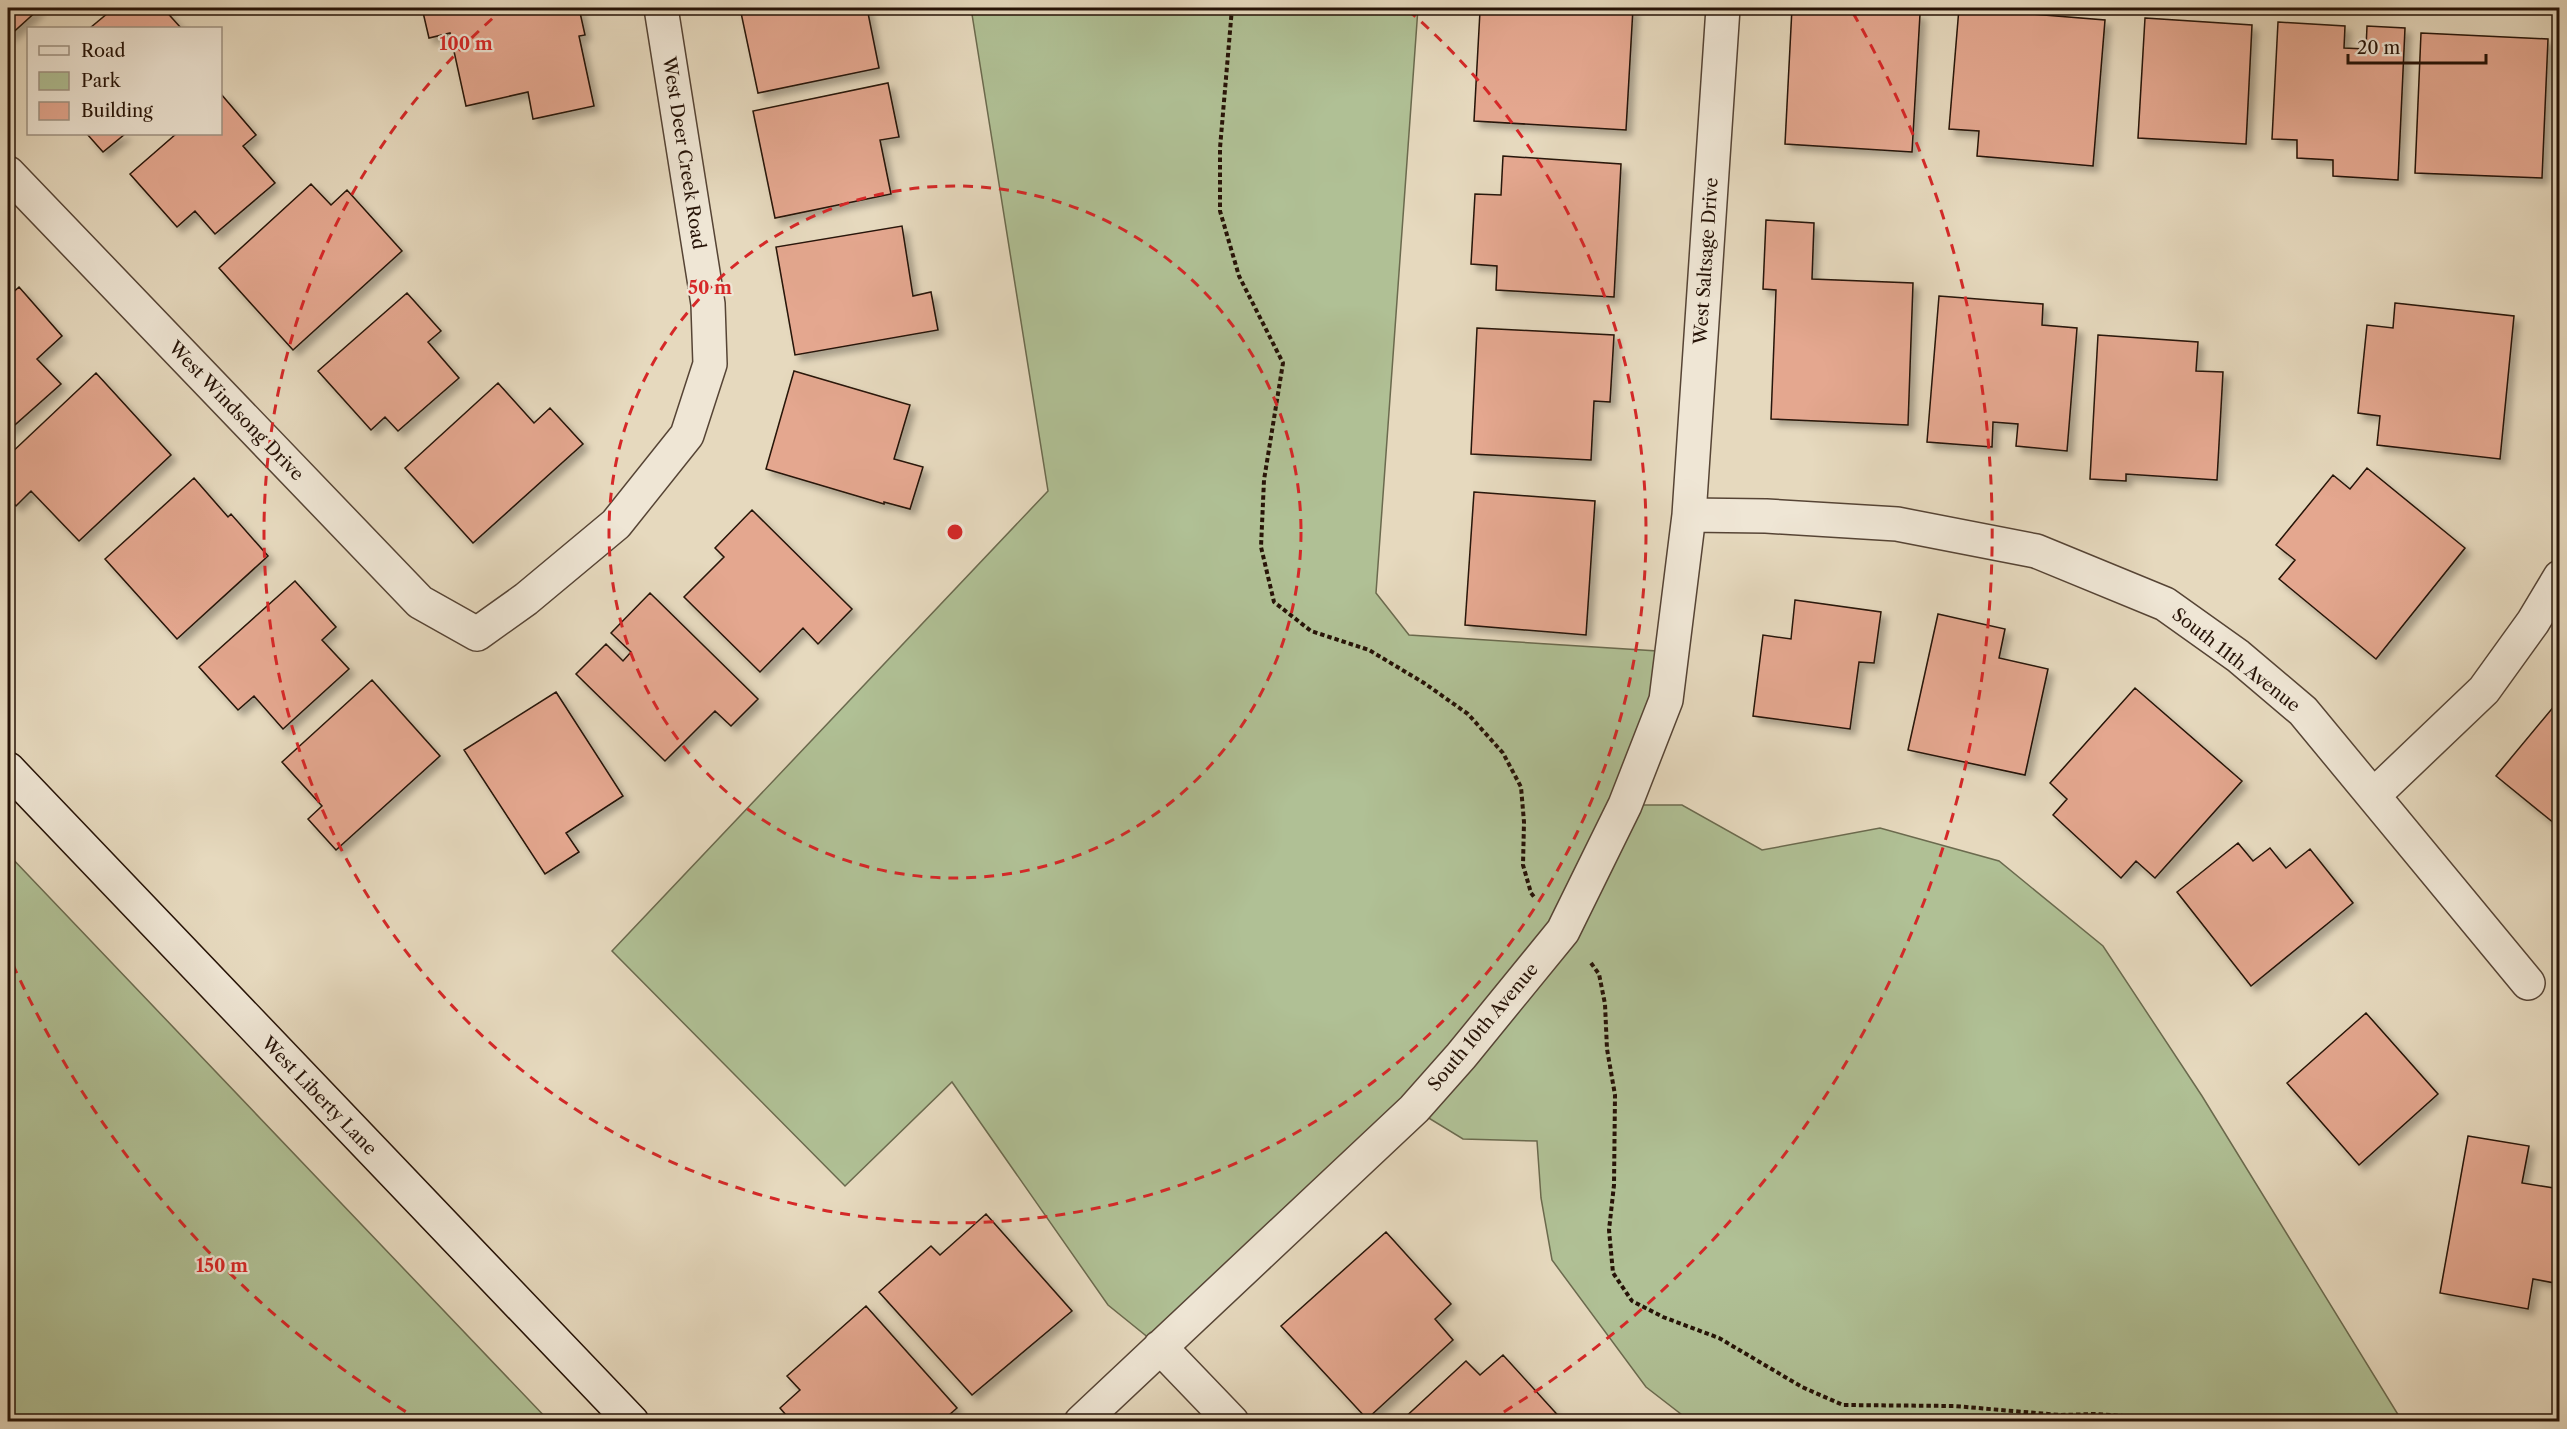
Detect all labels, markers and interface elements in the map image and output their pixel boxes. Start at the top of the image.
legend [27,27,222,135]
scale bar [2348,27,2486,65]
text: 100 m [439,33,493,55]
text: 20 m [2357,37,2401,59]
text: Road [81,40,126,62]
street label: West Deer Creek Road [658,54,710,251]
text: Park [81,70,122,92]
text: Building [81,100,153,122]
street label: West Saltsage Drive [1689,177,1723,346]
text: 50 m [688,277,732,299]
street label: West Windsong Drive [163,336,308,485]
centre of rings [945,522,965,542]
street label: South 11th Avenue [2168,603,2304,717]
street label: South 10th Avenue [1423,959,1543,1095]
street label: West Liberty Lane [256,1031,381,1160]
text: 150 m [196,1255,248,1277]

